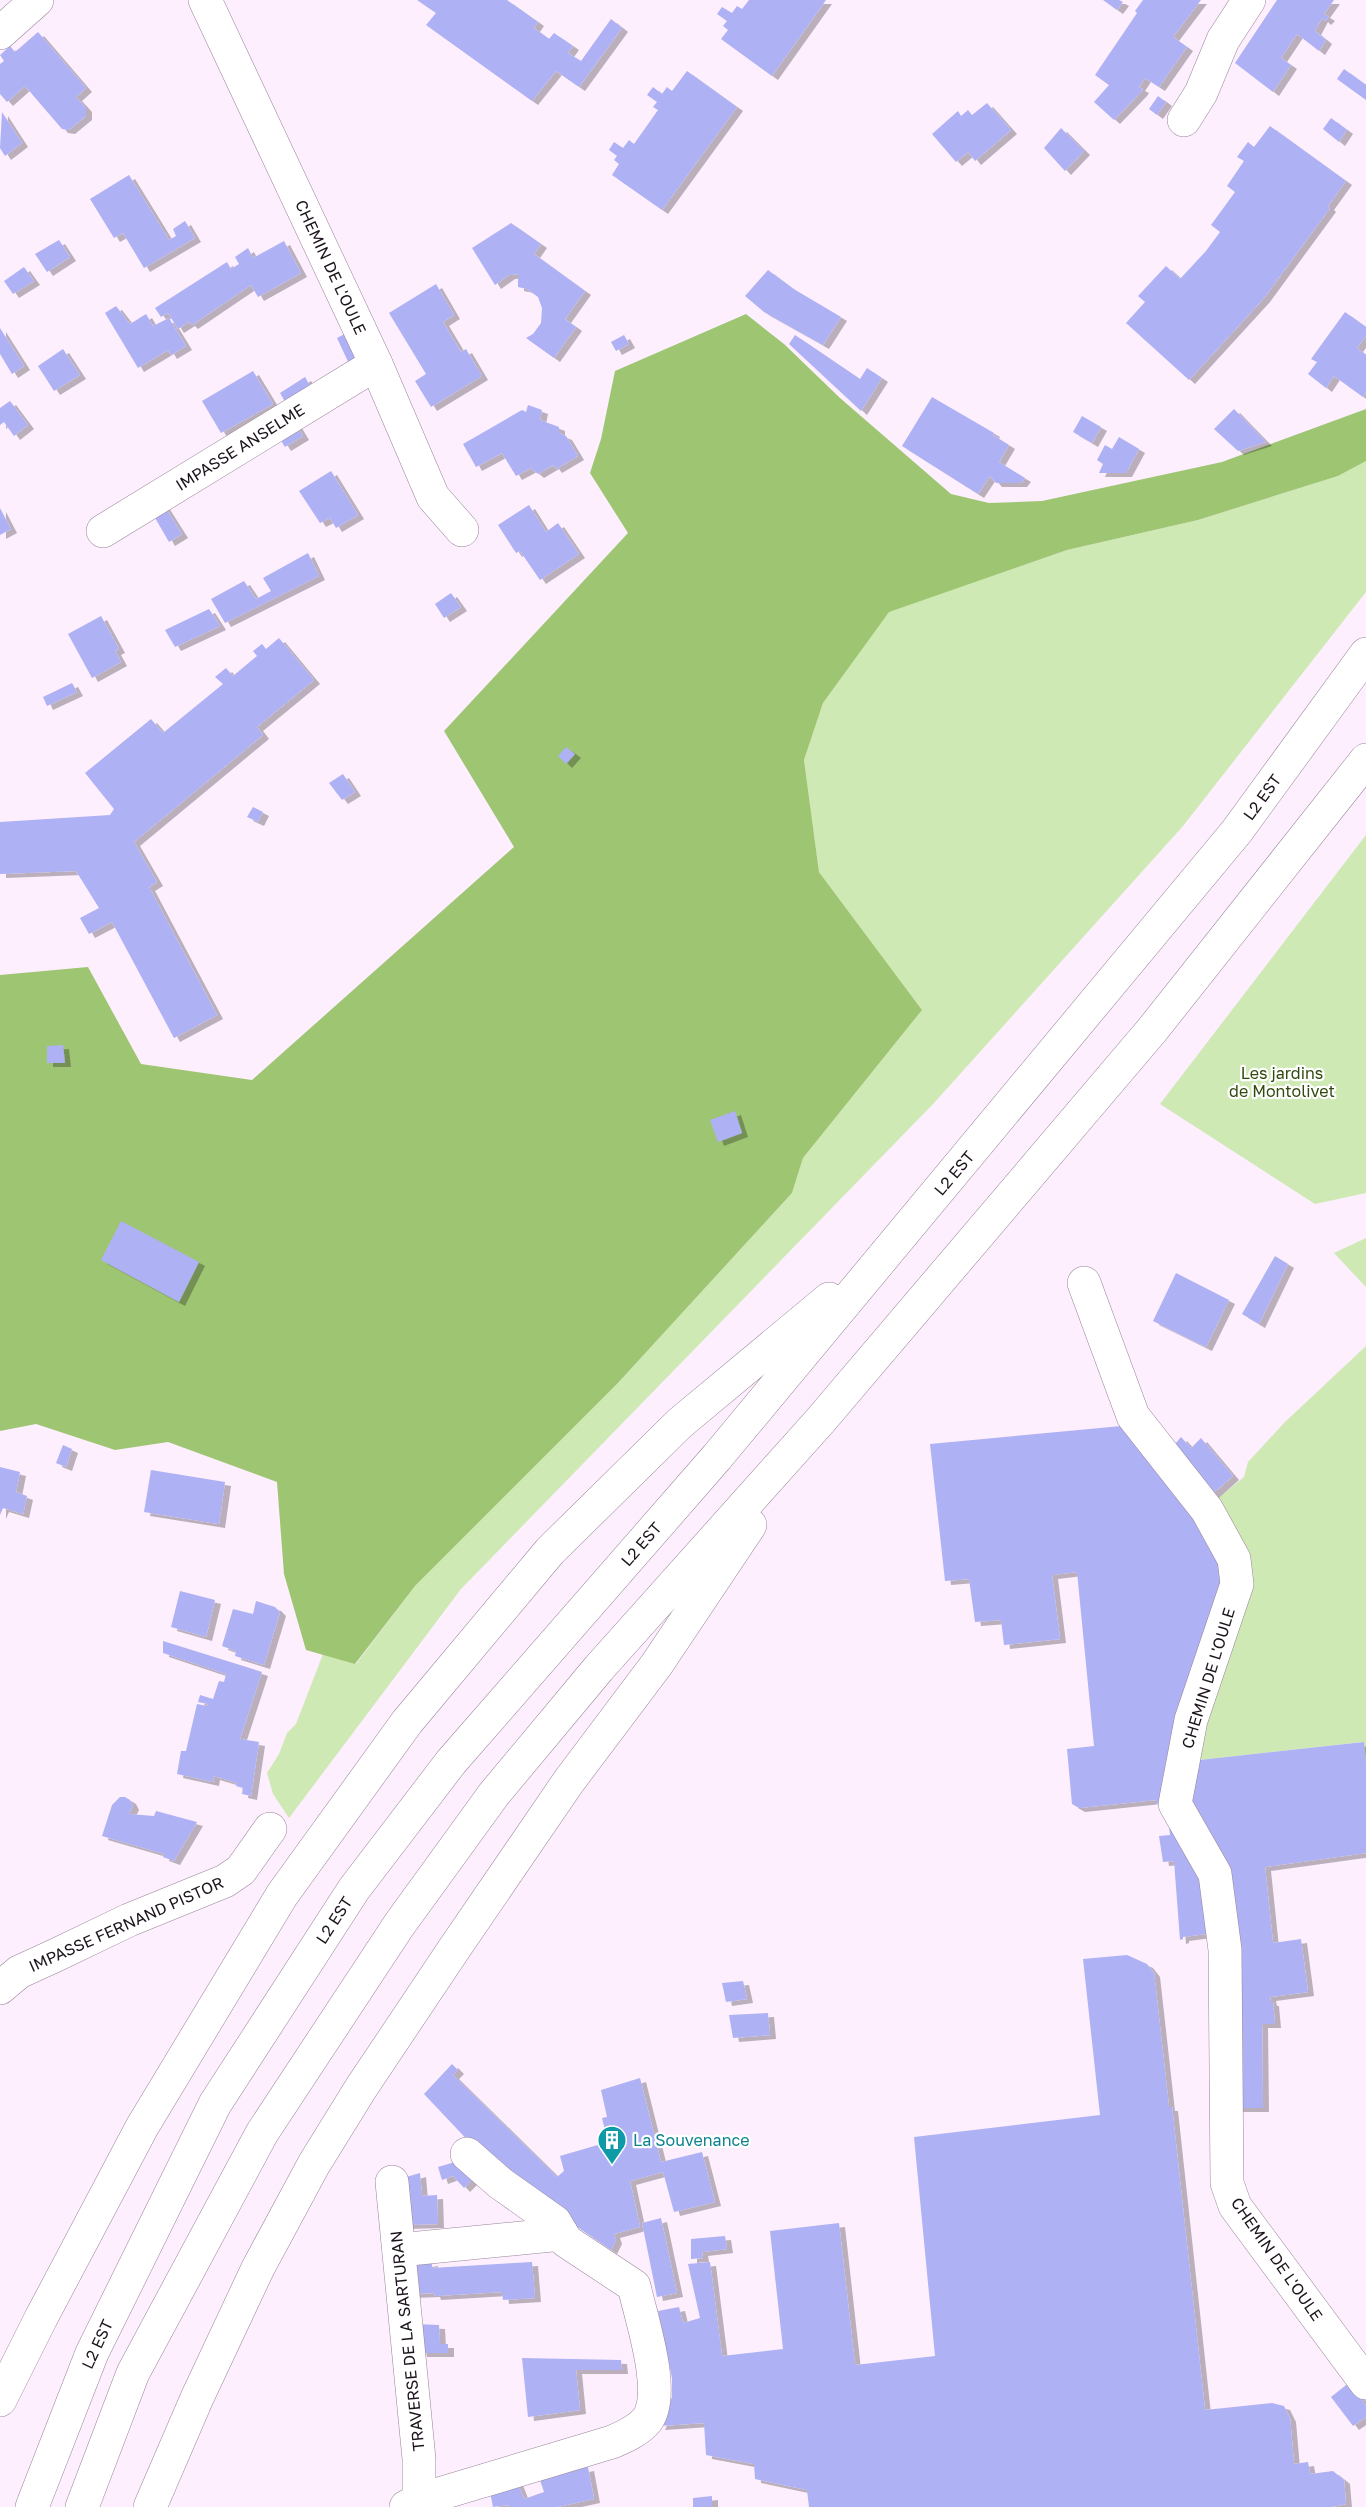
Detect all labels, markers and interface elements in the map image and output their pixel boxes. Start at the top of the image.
street label: CHEMIN DE L'OULE [291,197,371,337]
street label: IMPASSE ANSELME [172,399,308,495]
street label: L2 EST [1239,770,1285,824]
park label: Les jardins de Montolivet [1229,1063,1335,1101]
street label: L2 EST [930,1147,978,1199]
street label: L2 EST [616,1518,666,1570]
street label: CHEMIN DE L'OULE [1177,1605,1239,1751]
street label: IMPASSE FERNAND PISTOR [26,1872,227,1976]
street label: L2 EST [311,1893,357,1947]
building icon: La Souvenance [596,2124,628,2166]
place label: La Souvenance [633,2130,749,2150]
street label: CHEMIN DE L'OULE [1227,2193,1327,2325]
street label: TRAVERSE DE LA SARTURAN [385,2230,429,2452]
street label: L2 EST [77,2316,117,2372]

